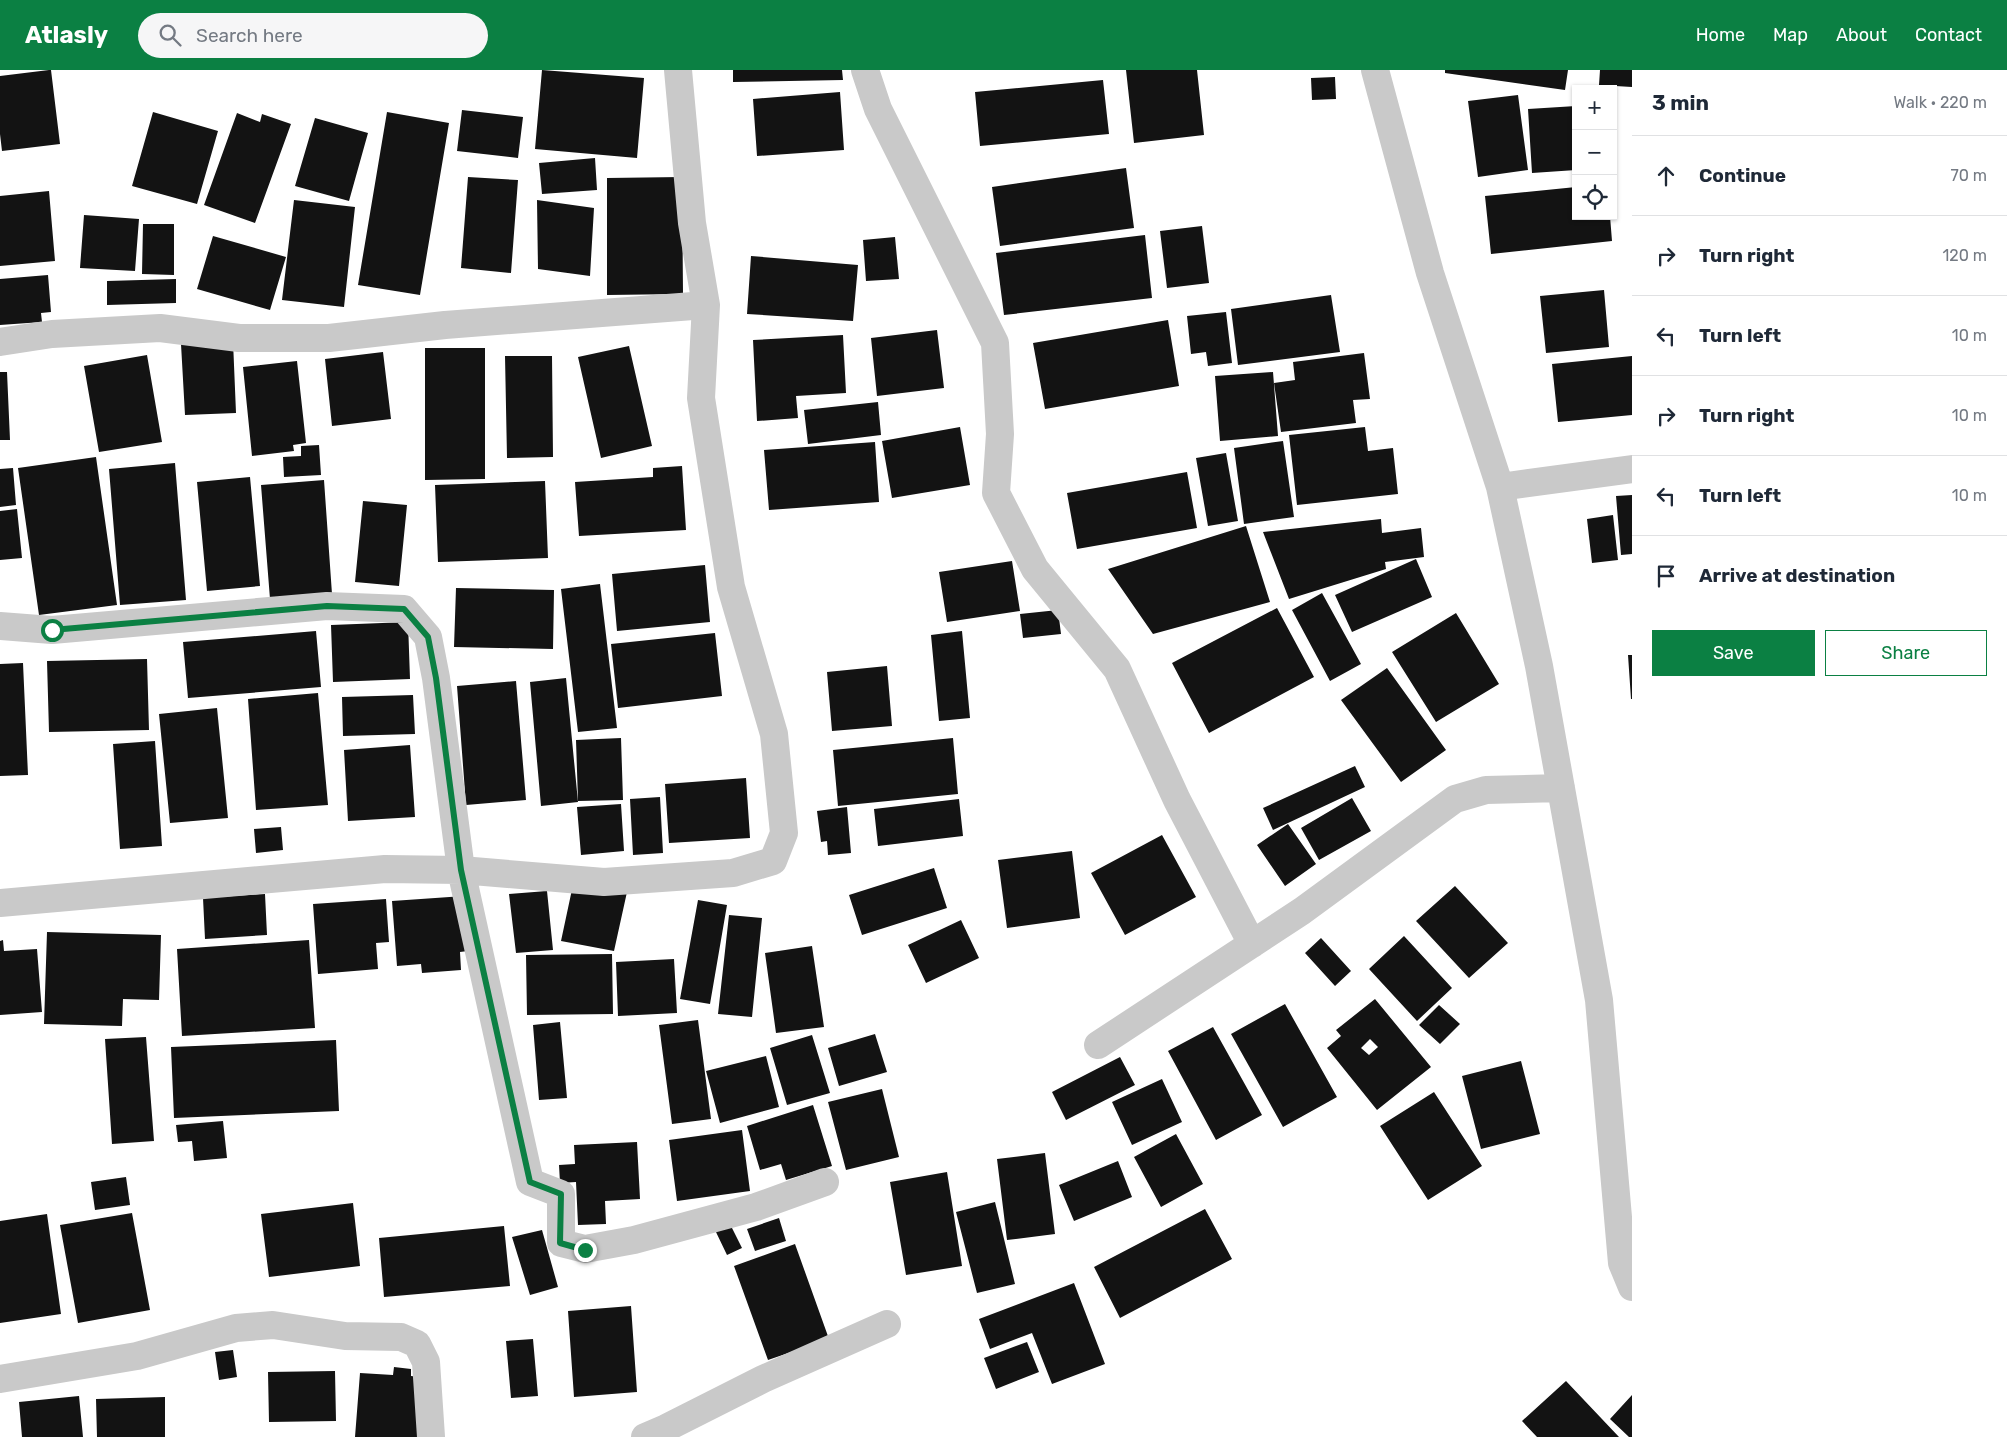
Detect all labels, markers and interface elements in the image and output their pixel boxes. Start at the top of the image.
search box [138,13,488,58]
text: Atlasly [25,21,108,49]
icon: search [156,21,184,49]
text: Search here [196,24,303,47]
text: Home [1696,24,1745,46]
text: Map [1773,24,1808,46]
text: About [1836,24,1887,46]
text: Contact [1915,24,1982,46]
map controls [1572,85,1617,220]
button: + [1572,85,1617,130]
text: 3 min [1652,90,1709,115]
text: Walk · 220 m [1894,93,1987,112]
button: − [1572,130,1617,175]
icon: ahead [1652,162,1680,190]
text: Continue [1699,164,1786,187]
text: 70 m [1950,166,1987,185]
button: locate [1572,175,1617,220]
icon: right [1652,242,1680,270]
text: Turn right [1699,244,1794,267]
text: 120 m [1942,246,1987,265]
icon: left [1652,322,1680,350]
text: Turn left [1699,324,1781,347]
text: 10 m [1952,326,1987,345]
icon: right [1652,402,1680,430]
text: Turn right [1699,404,1794,427]
text: 10 m [1952,406,1987,425]
icon: left [1652,482,1680,510]
text: Turn left [1699,484,1781,507]
text: 10 m [1952,486,1987,505]
icon: arrive [1652,562,1680,590]
text: Arrive at destination [1699,564,1895,587]
route start [41,619,64,642]
button: Save [1652,630,1815,676]
button: Share [1825,630,1987,676]
route end [574,1239,597,1262]

